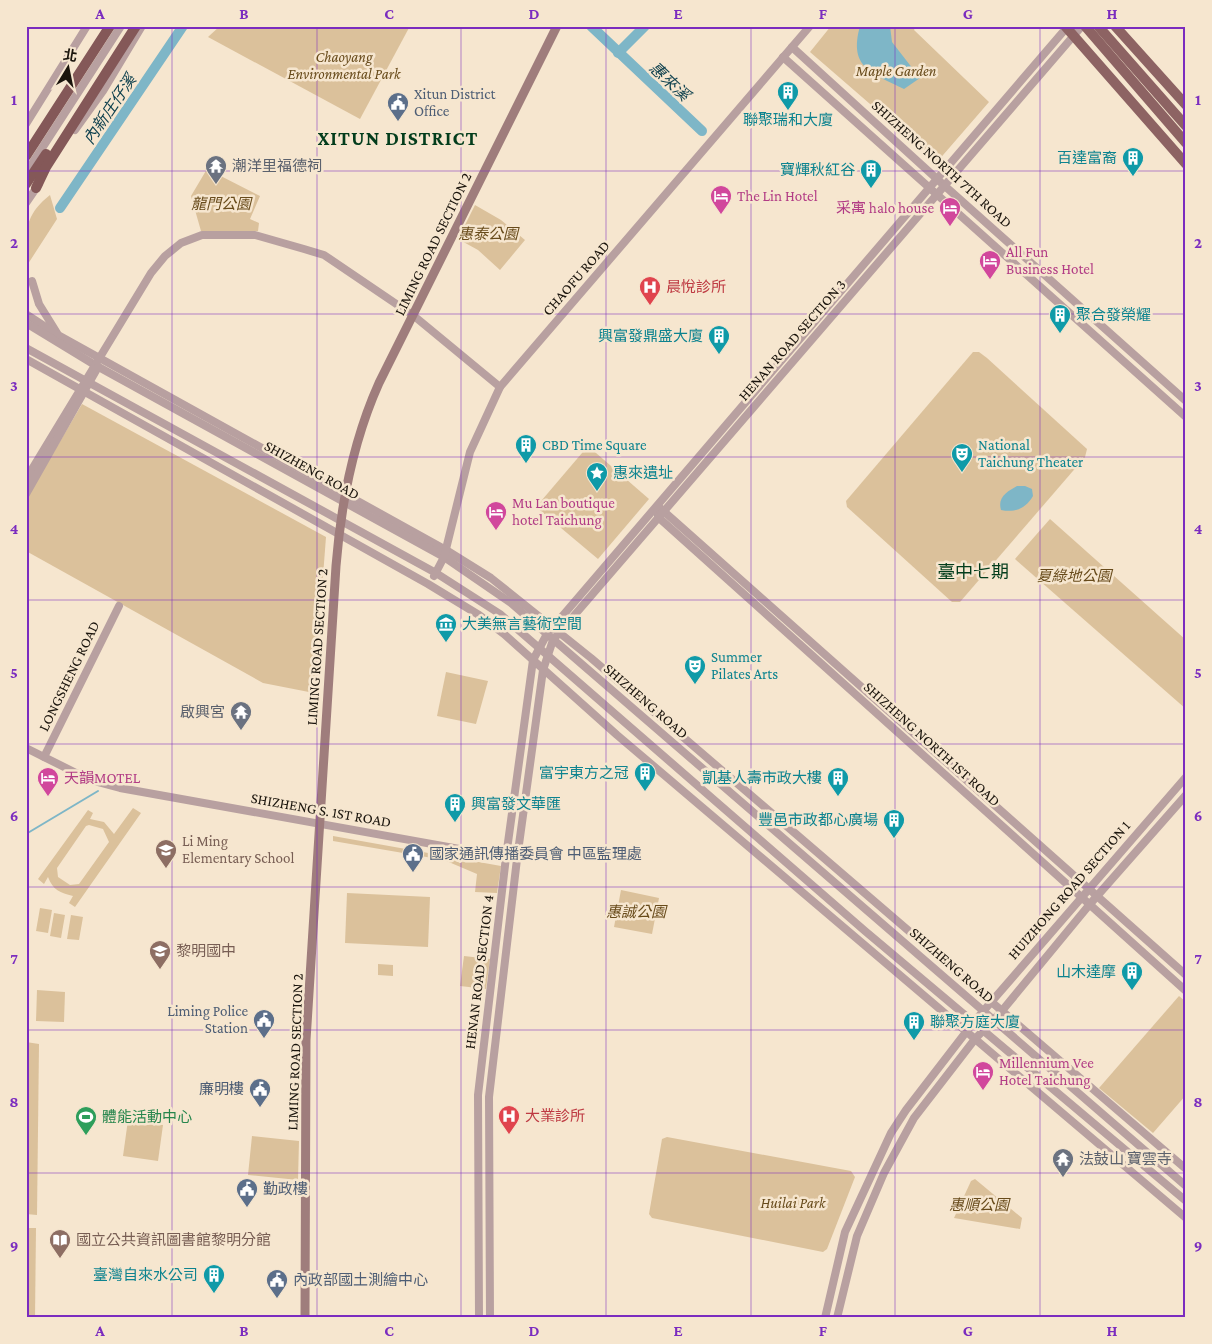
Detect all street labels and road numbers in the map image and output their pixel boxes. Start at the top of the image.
street label: SHIZHENG NORTH 7TH ROAD [869,97,1015,231]
street label: LIMING ROAD SECTION 2 [391,170,475,318]
street label: CHAOFU ROAD [539,237,613,319]
street label: HENAN ROAD SECTION 3 [735,276,849,404]
street label: SHIZHENG ROAD [262,437,362,503]
street label: LIMING ROAD SECTION 2 [304,568,330,726]
street label: LONGSHENG ROAD [35,618,103,734]
street label: SHIZHENG ROAD [601,660,691,742]
street label: SHIZHENG NORTH 1ST ROAD [861,679,1003,809]
street label: SHIZHENG S. 1ST ROAD [250,790,392,830]
street label: HUIZHONG ROAD SECTION 1 [1005,818,1133,962]
street label: HENAN ROAD SECTION 4 [462,894,496,1050]
street label: SHIZHENG ROAD [907,924,997,1006]
street label: LIMING ROAD SECTION 2 [284,973,306,1131]

